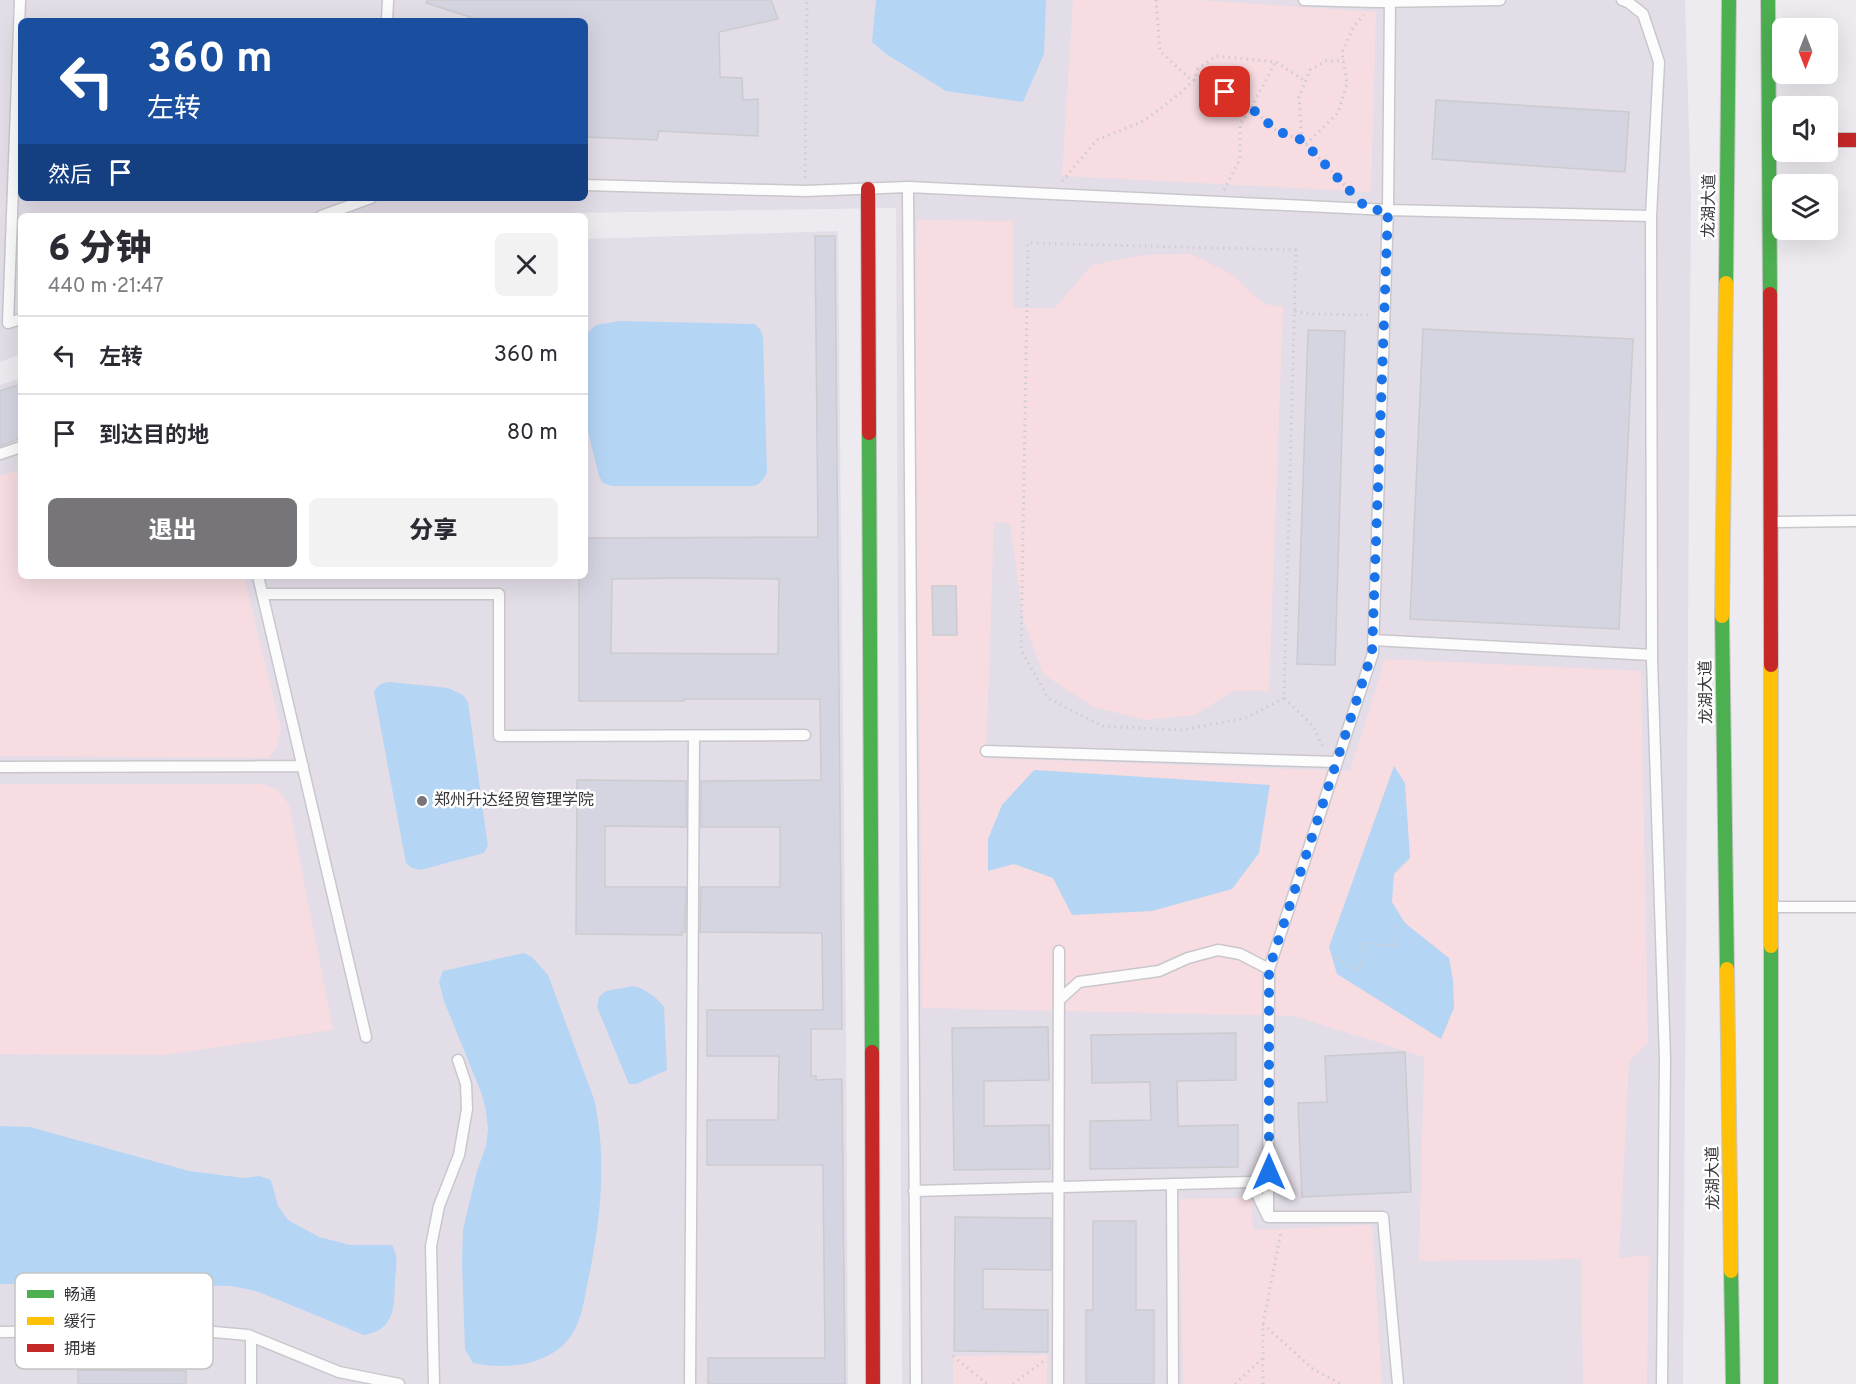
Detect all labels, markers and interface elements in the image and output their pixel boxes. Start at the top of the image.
north arrow [1772,18,1838,84]
map controls [1772,18,1838,240]
text: 360 m [147,34,273,87]
icon: left [48,42,126,120]
pin [1199,66,1250,117]
icon: arrive [1208,75,1241,108]
text: 左转 [147,93,201,127]
button: sound [1772,96,1838,162]
icon: arrive [104,156,137,189]
text: 然后 [48,163,92,190]
street label: 龙湖大道 [1699,174,1721,238]
button: layers [1772,174,1838,240]
text: 6 分钟 [48,228,152,274]
button: close [495,233,558,296]
text: 440 m · 21:47 [48,274,164,300]
icon: left [48,339,81,372]
text: 360 m [494,342,558,369]
text: 左转 [99,345,143,372]
icon: arrive [48,417,81,450]
text: 80 m [507,420,558,447]
text: 到达目的地 [99,423,209,450]
button: 退出 [48,498,297,567]
button: 分享 [309,498,558,567]
street label: 龙湖大道 [1696,660,1718,724]
place label: 郑州升达经贸管理学院 [434,791,594,811]
marker: 郑州升达经贸管理学院 [415,794,429,808]
position arrow [1237,1140,1301,1204]
street label: 龙湖大道 [1703,1146,1725,1210]
legend [15,1273,213,1369]
text: 畅通 [64,1286,96,1306]
text: 缓行 [64,1313,96,1333]
text: 拥堵 [64,1340,96,1360]

